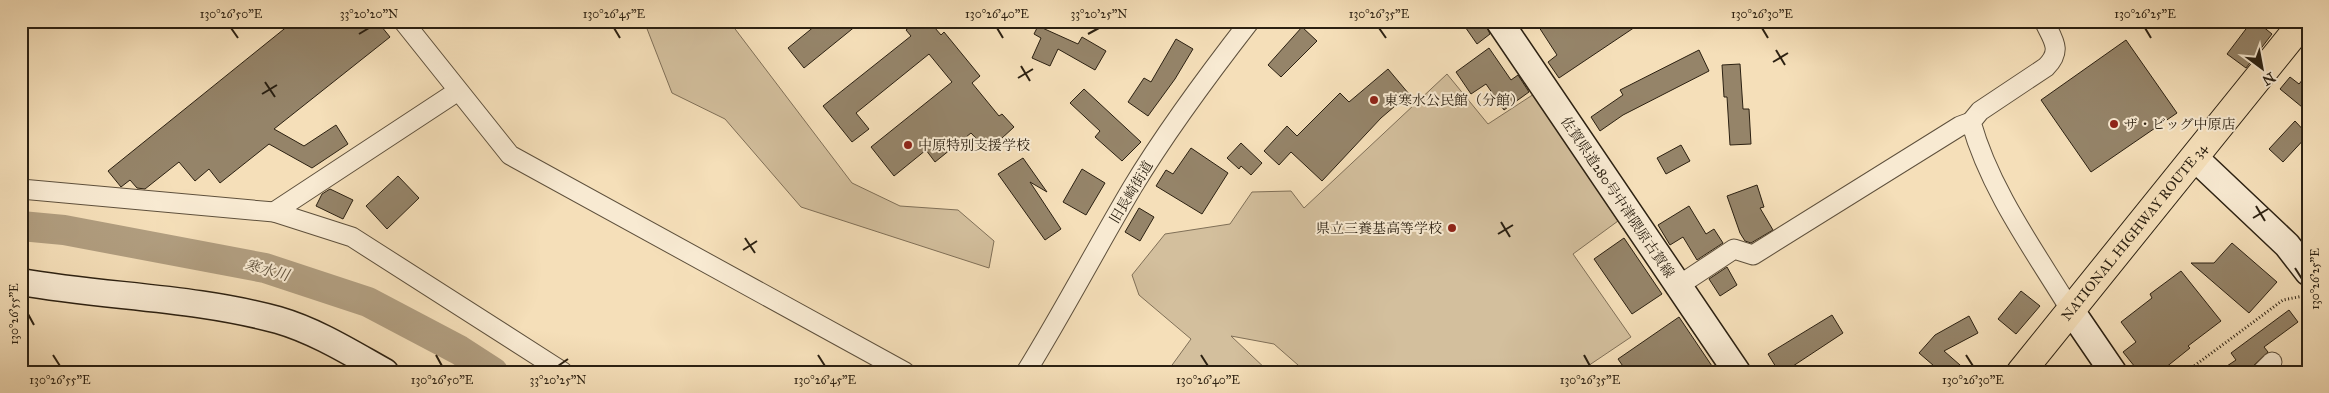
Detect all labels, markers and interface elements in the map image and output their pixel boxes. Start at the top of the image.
text: 130°26'50"E [200,7,263,21]
text: 33°20'20"N [340,7,398,21]
text: 130°26'45"E [583,7,646,21]
text: 130°26'40"E [965,7,1029,21]
text: 33°20'25"N [1070,7,1128,21]
text: 130°26'35"E [1349,7,1410,21]
text: 130°26'30"E [1731,7,1793,21]
text: 130°26'25"E [2114,7,2176,21]
north arrow [2236,42,2286,92]
text: N [2259,68,2278,89]
place label: 東寒水公民館（分館） [1384,92,1524,109]
marker: 東寒水公民館（分館） [1368,94,1380,106]
street label: 佐賀県道280号中津隈原古賀線 [1557,114,1678,281]
place label: ザ・ビッグ中原店 [2124,116,2235,133]
marker: ザ・ビッグ中原店 [2108,118,2120,130]
place label: 中原特別支援学校 [918,137,1030,154]
marker: 中原特別支援学校 [902,139,914,151]
street label: NATIONAL HIGHWAY ROUTE 34 [2058,139,2212,324]
street label: 旧長崎街道 [1106,158,1157,227]
place label: 県立三養基高等学校 [1316,220,1442,237]
marker: 県立三養基高等学校 [1446,222,1458,234]
text: 130°26'25"E [2308,248,2322,310]
water label: 寒水川 [243,255,293,285]
text: 130°26'55"E [7,283,21,345]
text: 130°26'55"E [29,373,91,387]
text: 130°26'50"E [411,373,474,387]
text: 33°20'25"N [529,373,587,387]
text: 130°26'45"E [794,373,857,387]
text: 130°26'40"E [1176,373,1240,387]
text: 130°26'35"E [1560,373,1621,387]
text: 130°26'30"E [1942,373,2004,387]

